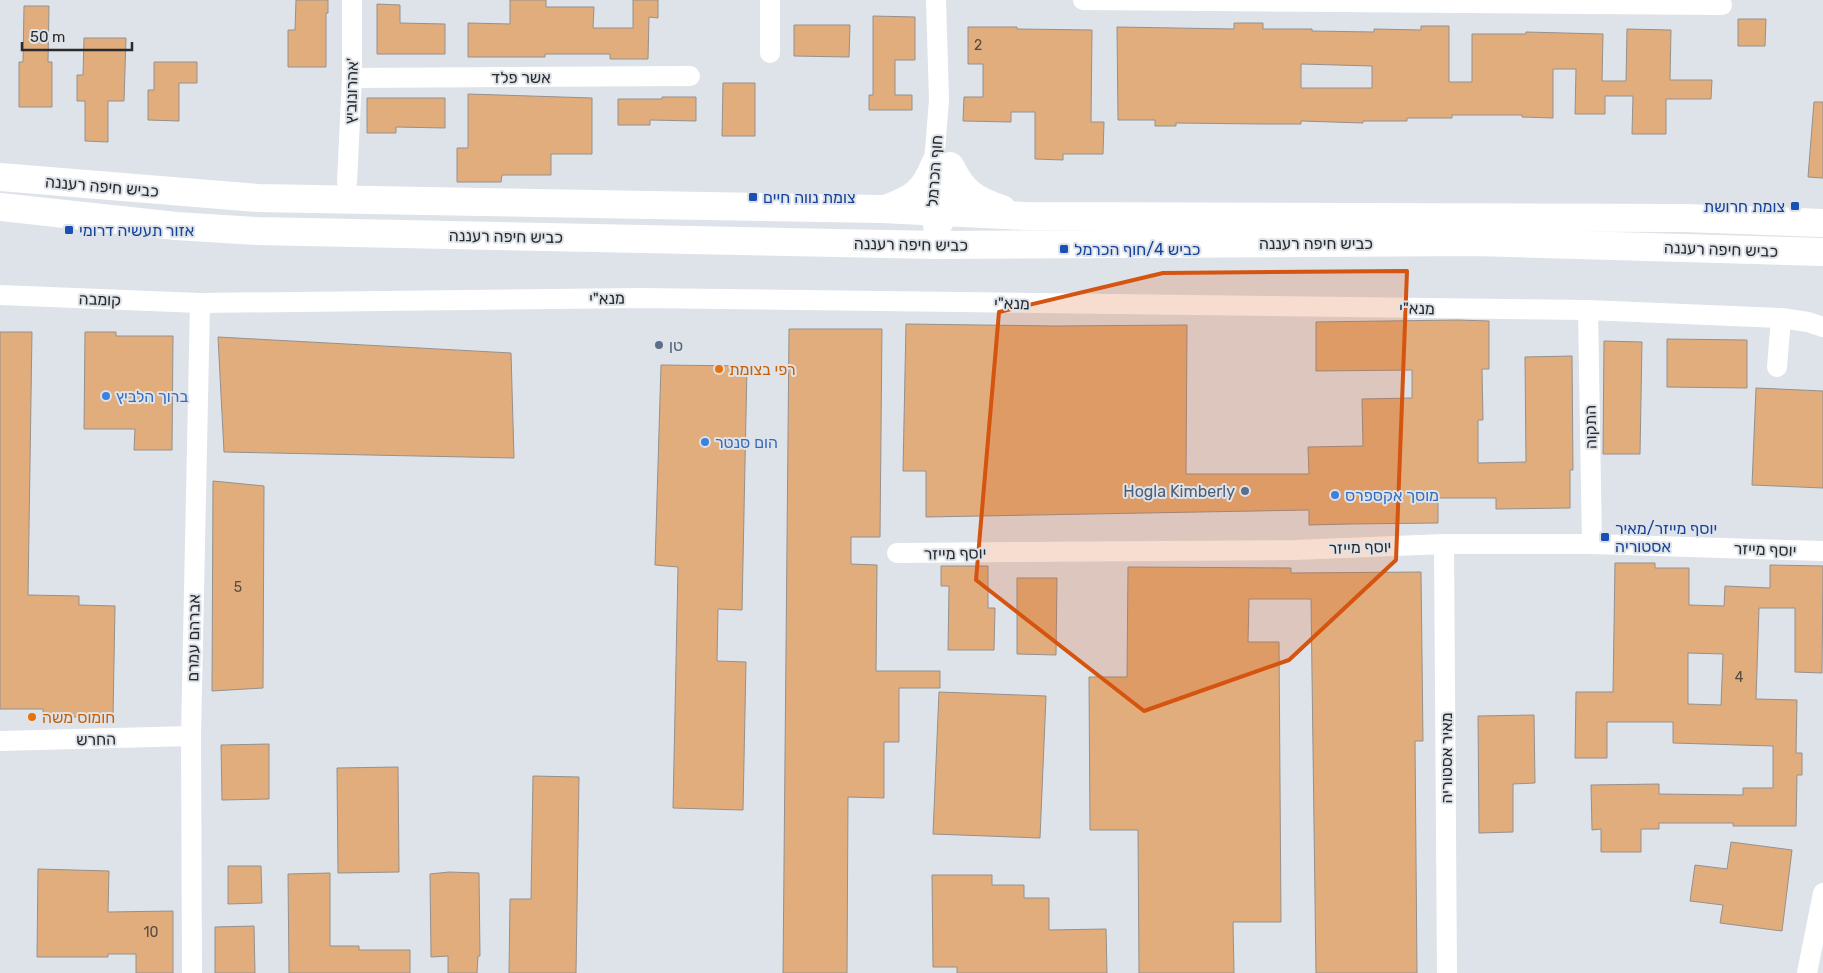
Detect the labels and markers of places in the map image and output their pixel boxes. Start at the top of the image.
place label: צומת נווה חיים [763,188,855,207]
marker: צומת נווה חיים [747,191,759,203]
place label: צומת חרושת [1704,197,1785,216]
marker: צומת חרושת [1789,200,1801,212]
place label: אזור תעשיה דרומי [79,221,194,240]
marker: אזור תעשיה דרומי [63,224,75,236]
place label: כביש 4/חוף הכרמל [1074,240,1201,259]
marker: כביש 4/חוף הכרמל [1058,243,1070,255]
place label: טן [669,336,683,355]
marker: טן [653,339,665,351]
place label: רפי בצומת [729,360,796,379]
marker: רפי בצומת [713,363,725,375]
place label: ברוך הלביץ [116,387,188,406]
marker: ברוך הלביץ [100,390,112,402]
place label: הום סנטר [715,433,778,452]
marker: הום סנטר [699,436,711,448]
place label: Hogla Kimberly [1123,482,1235,501]
marker: Hogla Kimberly [1239,485,1251,497]
place label: מוסך אקספרס [1345,486,1439,505]
marker: מוסך אקספרס [1329,489,1341,501]
place label: יוסף מייזר/מאיר אסטוריה [1615,519,1717,556]
marker: יוסף מייזר/מאיר אסטוריה [1599,531,1611,543]
place label: חומוס משה [42,708,115,727]
marker: חומוס משה [26,711,38,723]

